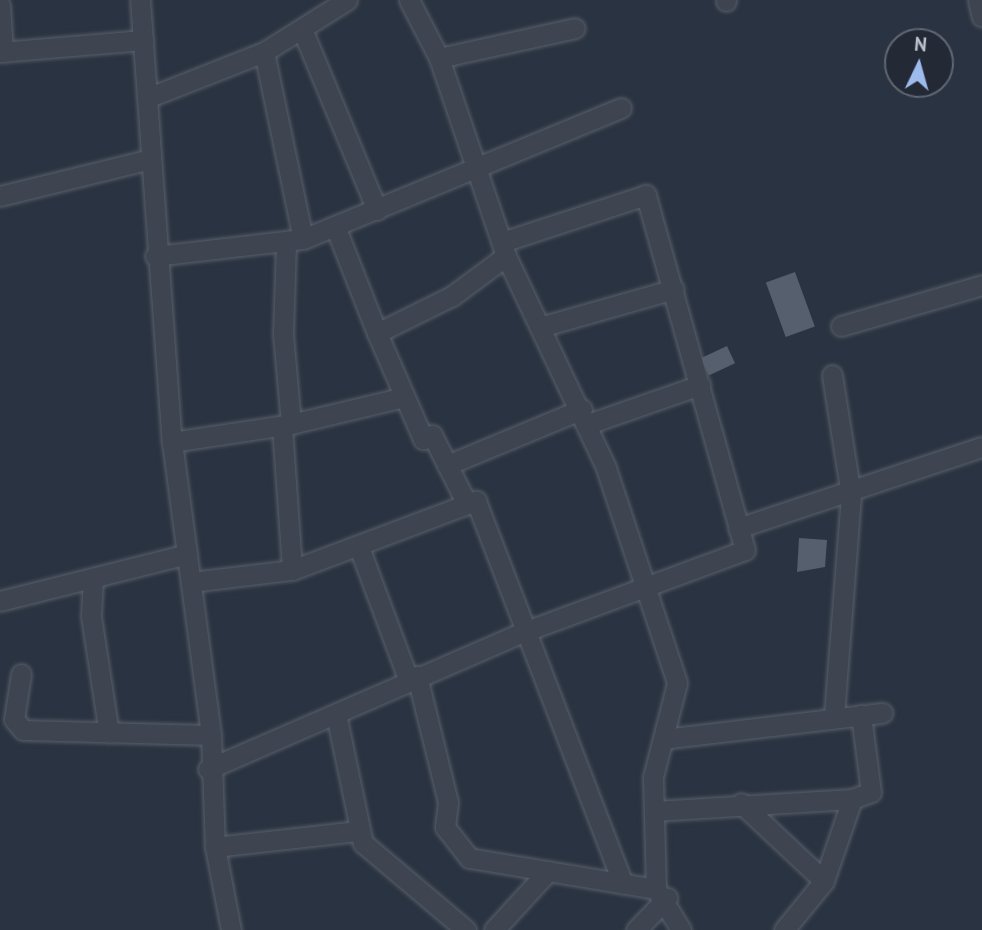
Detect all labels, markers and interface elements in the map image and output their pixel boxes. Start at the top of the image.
north arrow [884,28,954,98]
text: N [913,32,928,57]

